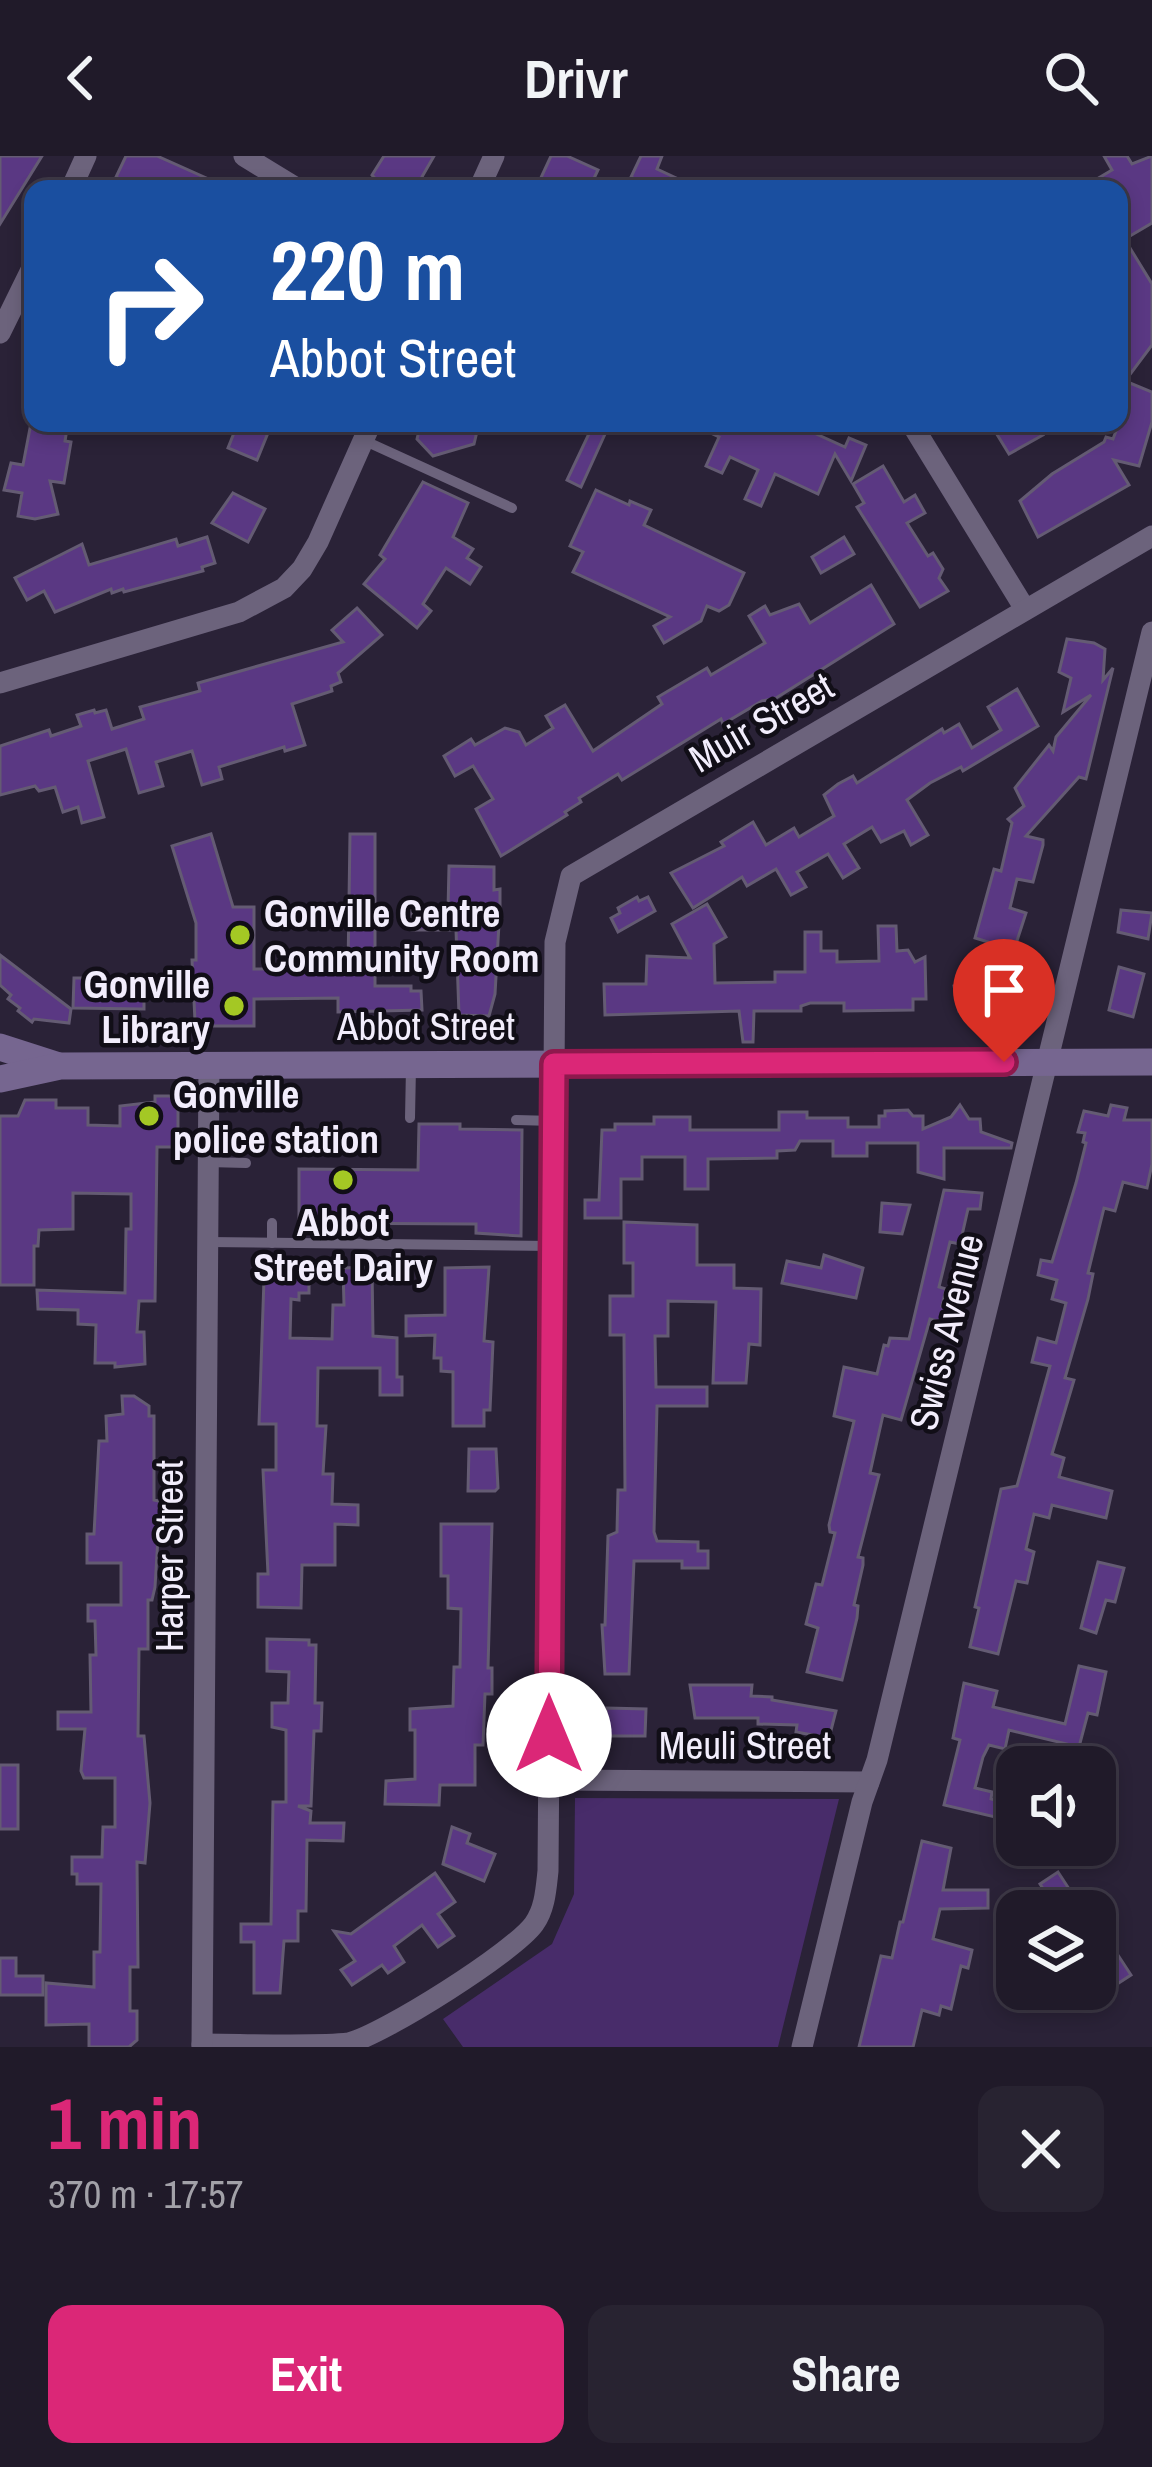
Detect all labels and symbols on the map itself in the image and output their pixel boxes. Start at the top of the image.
street label: Muir Street [680,660,843,784]
place label: Gonville Centre Community Room [264,887,539,984]
marker: Gonville Centre Community Room [227,922,253,948]
pin [953,939,1055,1062]
place label: Gonville Library [84,958,210,1055]
marker: Gonville Library [221,993,247,1019]
street label: Abbot Street [336,1000,515,1052]
place label: Gonville police station [173,1068,379,1165]
marker: Gonville police station [136,1103,162,1129]
marker: Abbot Street Dairy [330,1167,356,1193]
place label: Abbot Street Dairy [253,1196,433,1293]
street label: Swiss Avenue [897,1229,995,1435]
street label: Harper Street [143,1460,195,1652]
position arrow [486,1672,612,1798]
street label: Meuli Street [659,1719,831,1771]

